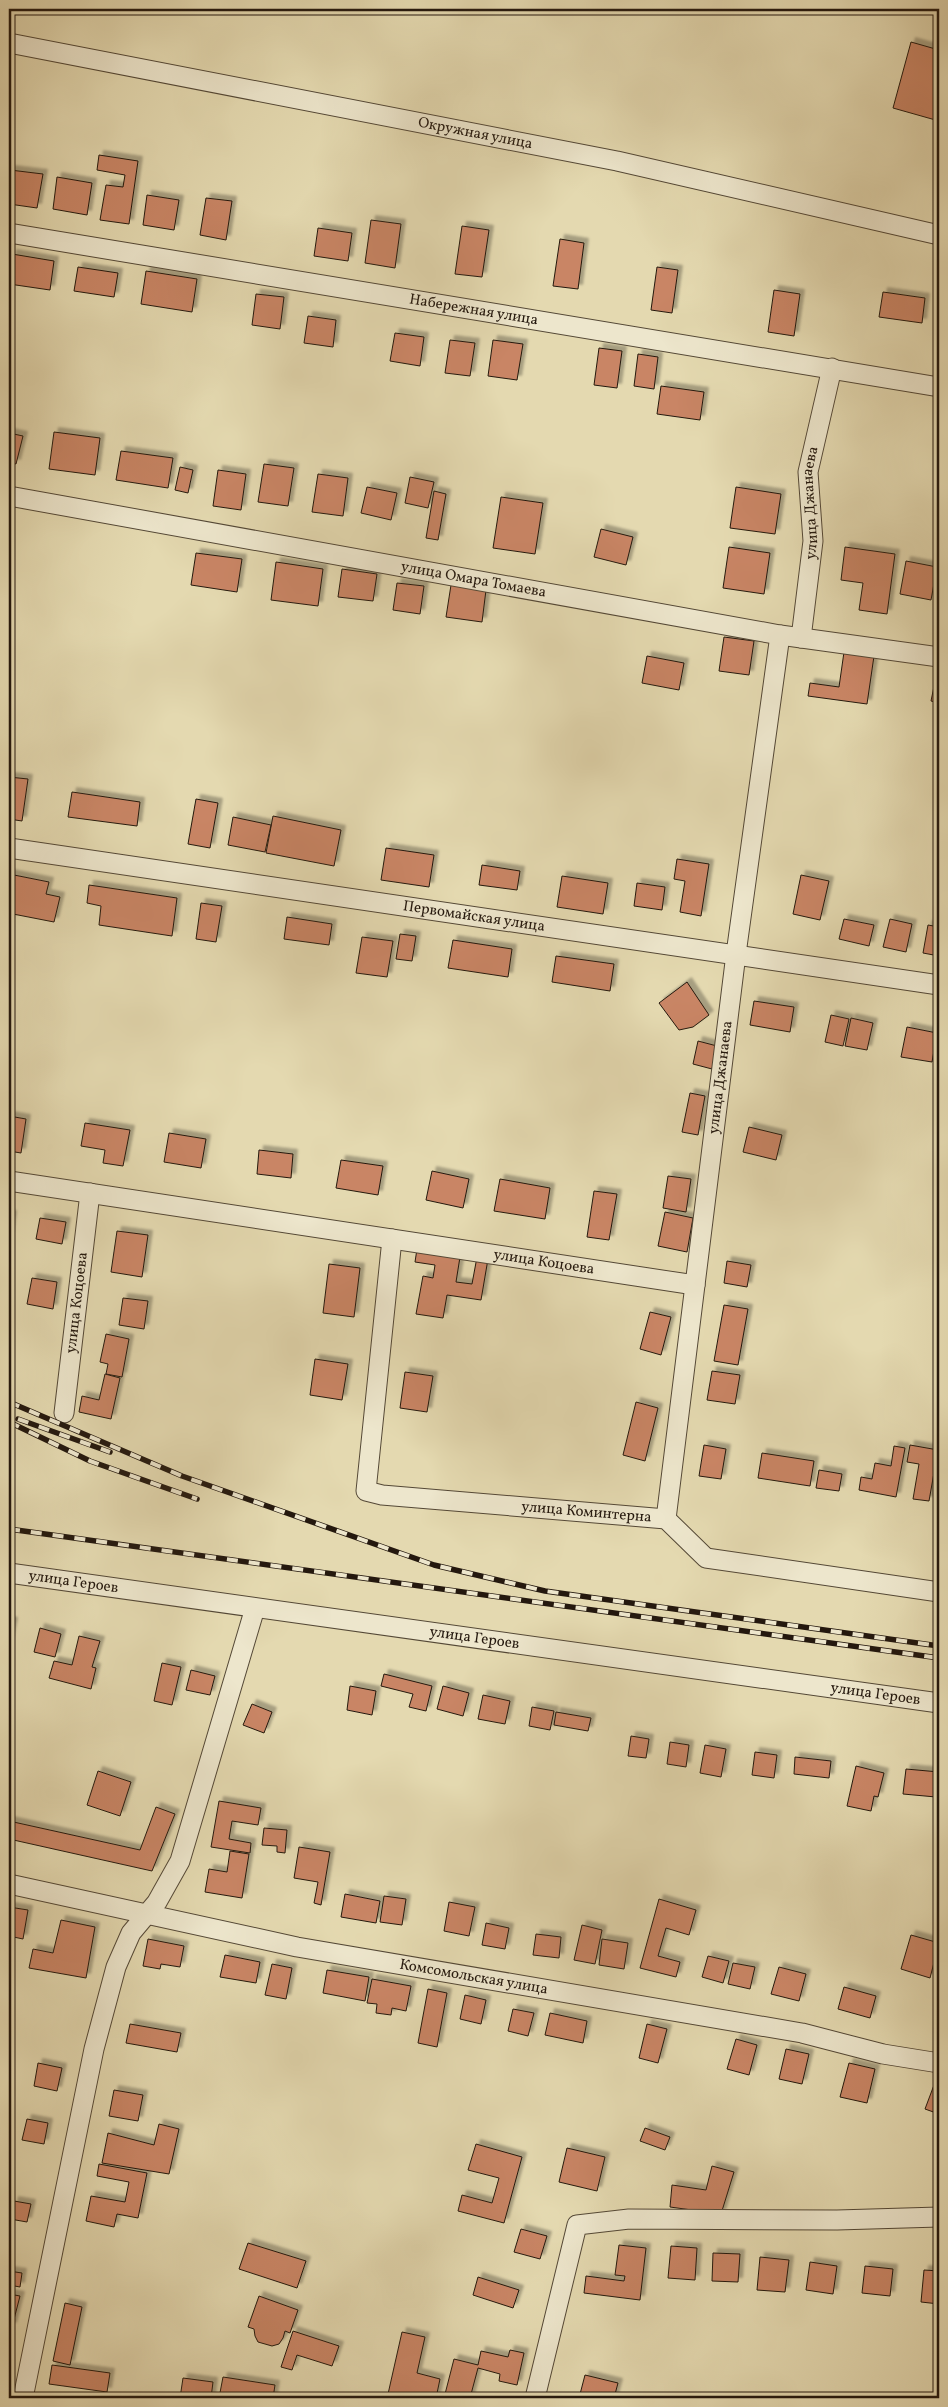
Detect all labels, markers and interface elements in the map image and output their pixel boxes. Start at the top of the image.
street label: Окружная улица [416,112,534,155]
street label: Набережная улица [408,289,540,331]
street label: улица Джанаева [797,444,824,561]
street label: улица Омара Томаева [399,556,548,603]
street label: Первомайская улица [401,896,547,937]
street label: улица Джанаева [703,1020,738,1135]
street label: улица Коцоева [492,1244,596,1280]
street label: улица Коцоева [61,1251,93,1355]
street label: улица Коминтерна [521,1496,652,1528]
street label: улица Героев [27,1565,120,1599]
street label: улица Героев [428,1621,521,1655]
street label: улица Героев [829,1677,922,1711]
street label: Комсомольская улица [398,1954,549,2000]

